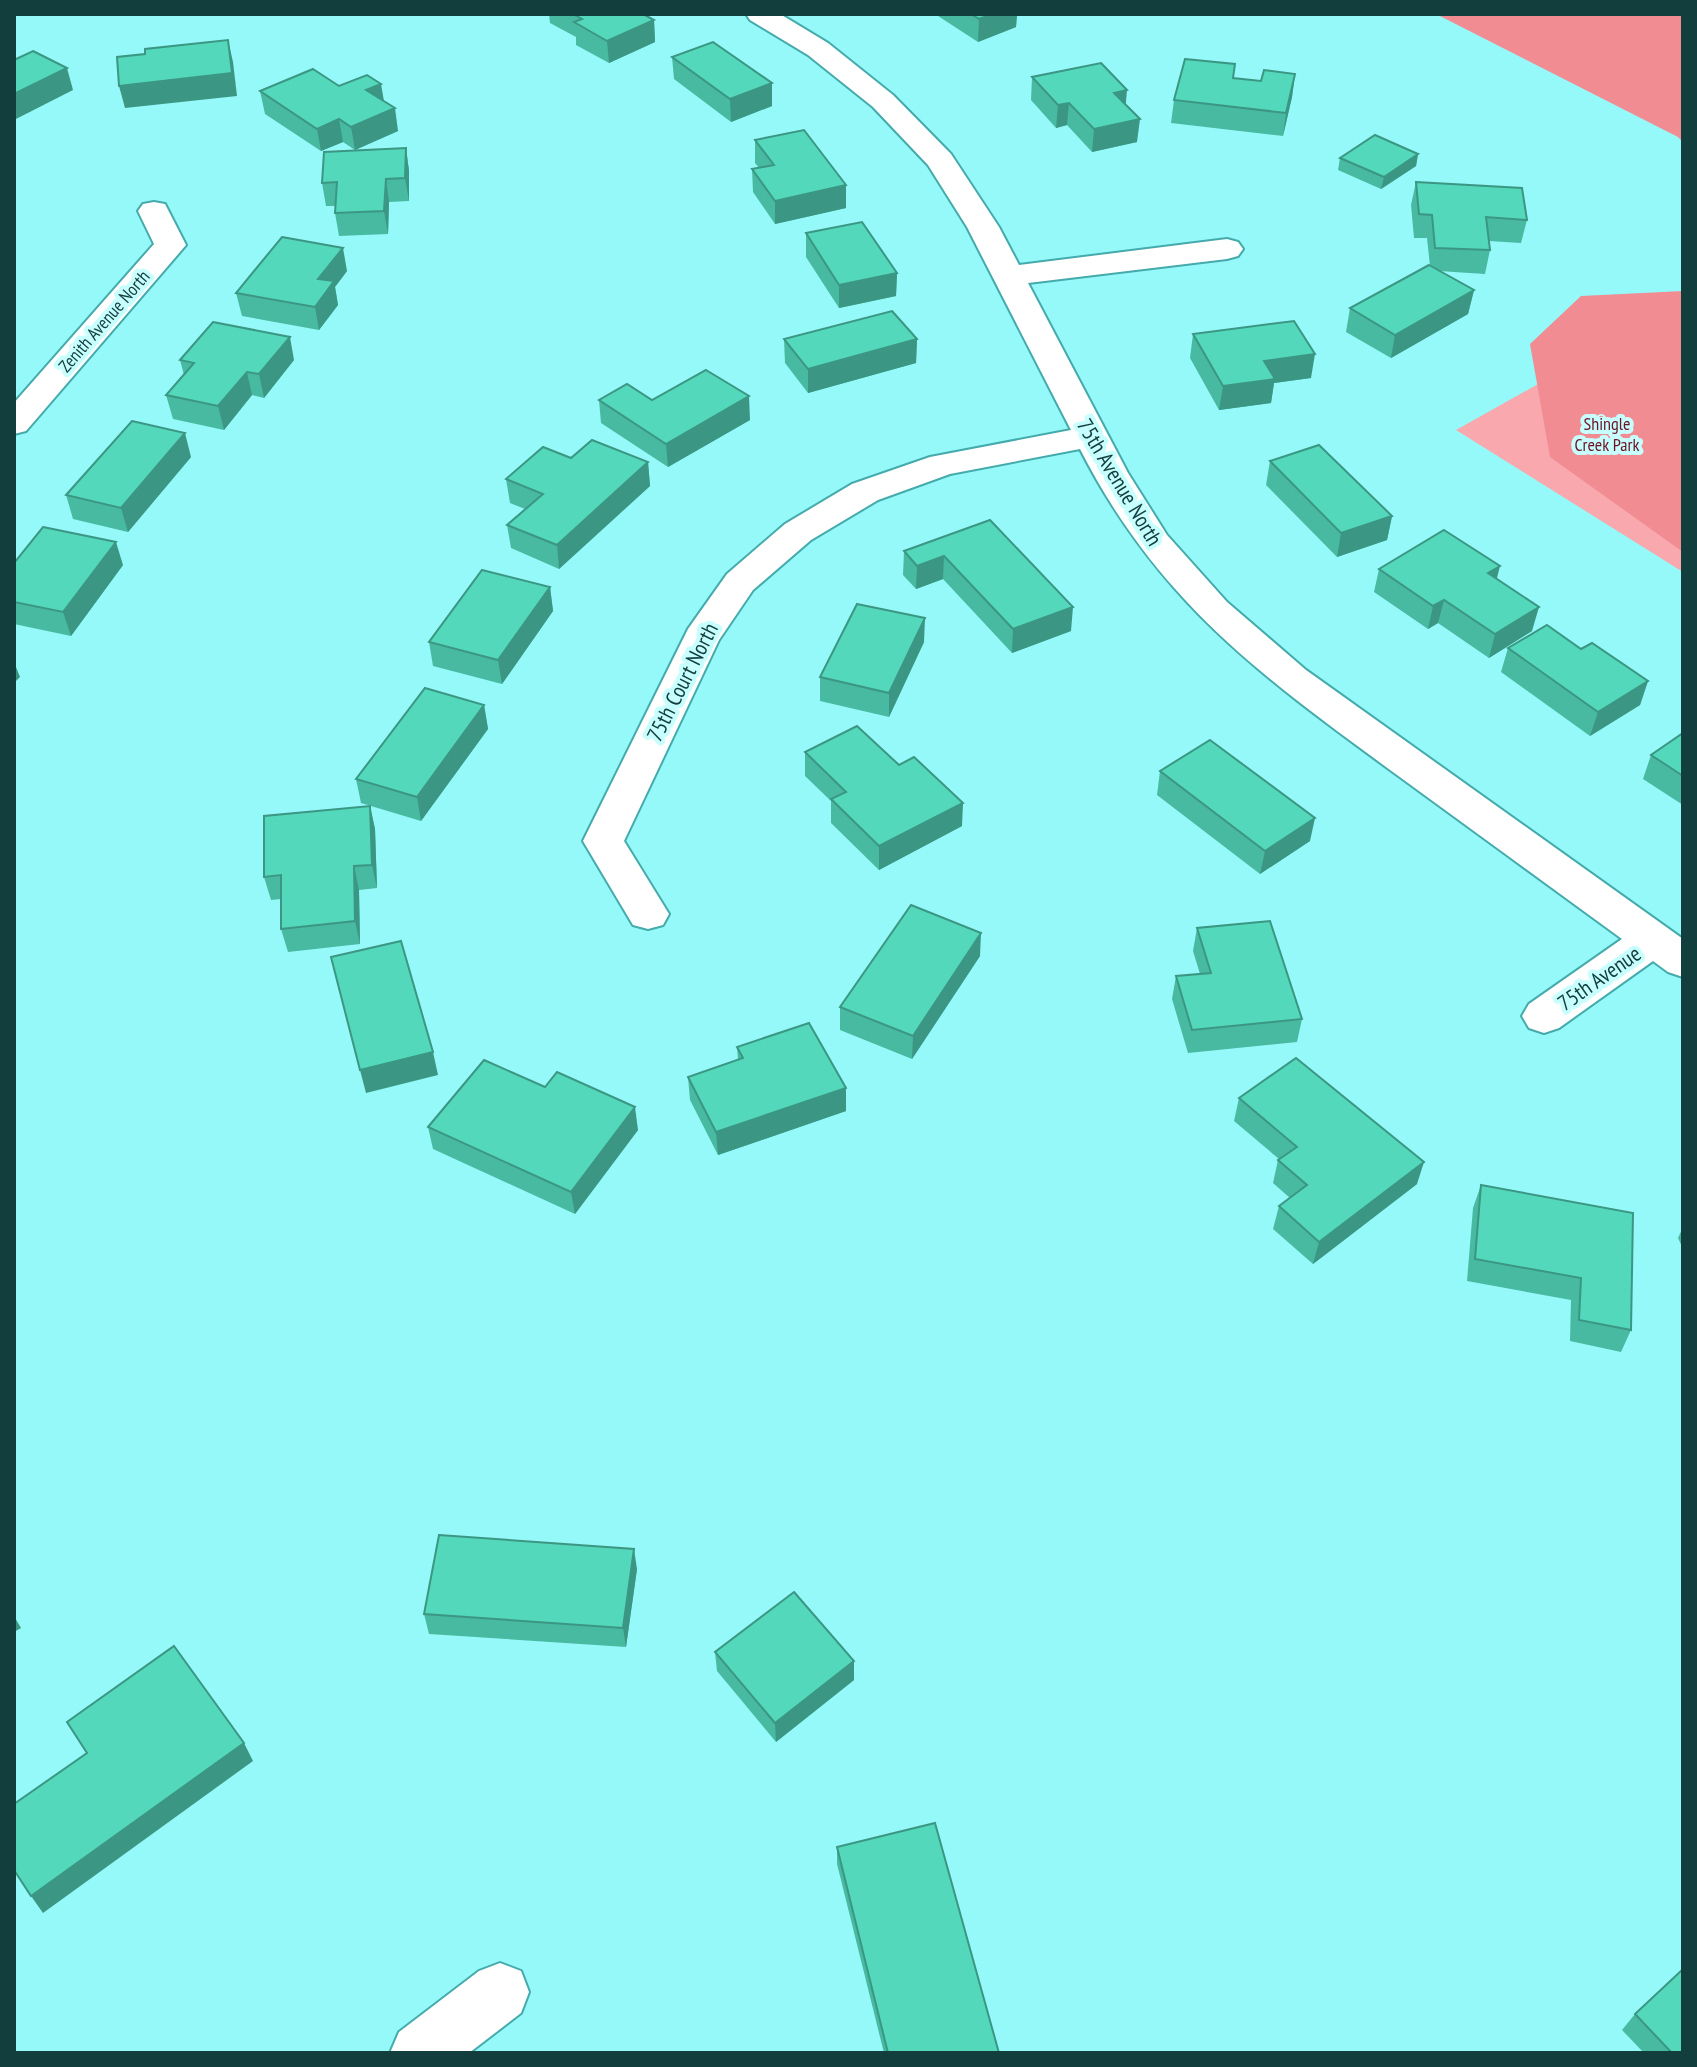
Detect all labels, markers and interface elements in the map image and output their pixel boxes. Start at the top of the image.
street label: Zenith Avenue North [53,265,155,377]
park label: Shingle Creek Park [1575,412,1639,456]
street label: 75th Avenue North [1071,413,1169,551]
street label: 75th Court North [640,618,724,746]
street label: 75th Avenue [1552,939,1646,1017]

